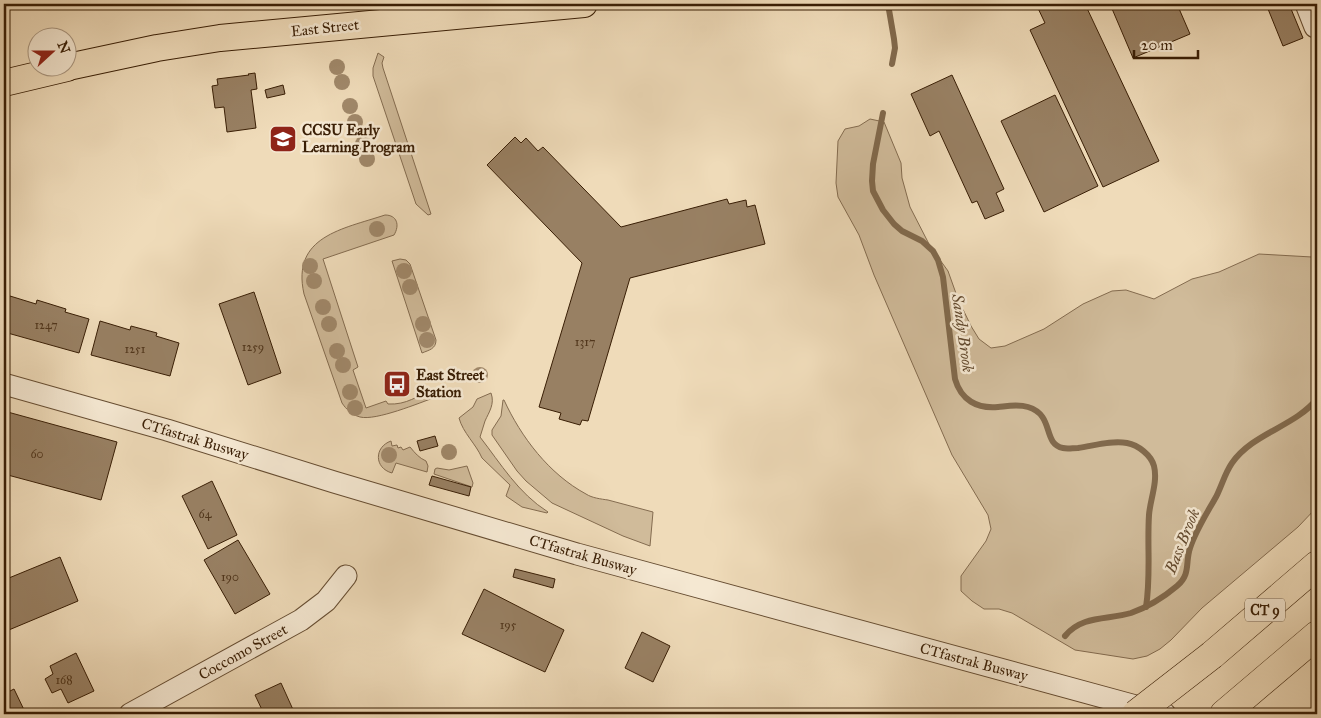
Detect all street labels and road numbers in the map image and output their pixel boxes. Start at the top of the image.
street label: East Street [290,15,361,41]
street label: CTfastrak Busway [139,414,252,464]
street label: CTfastrak Busway [527,531,640,579]
road number: CT 9 [1245,598,1285,622]
street label: Coccomo Street [195,620,291,684]
street label: CTfastrak Busway [918,639,1031,685]

